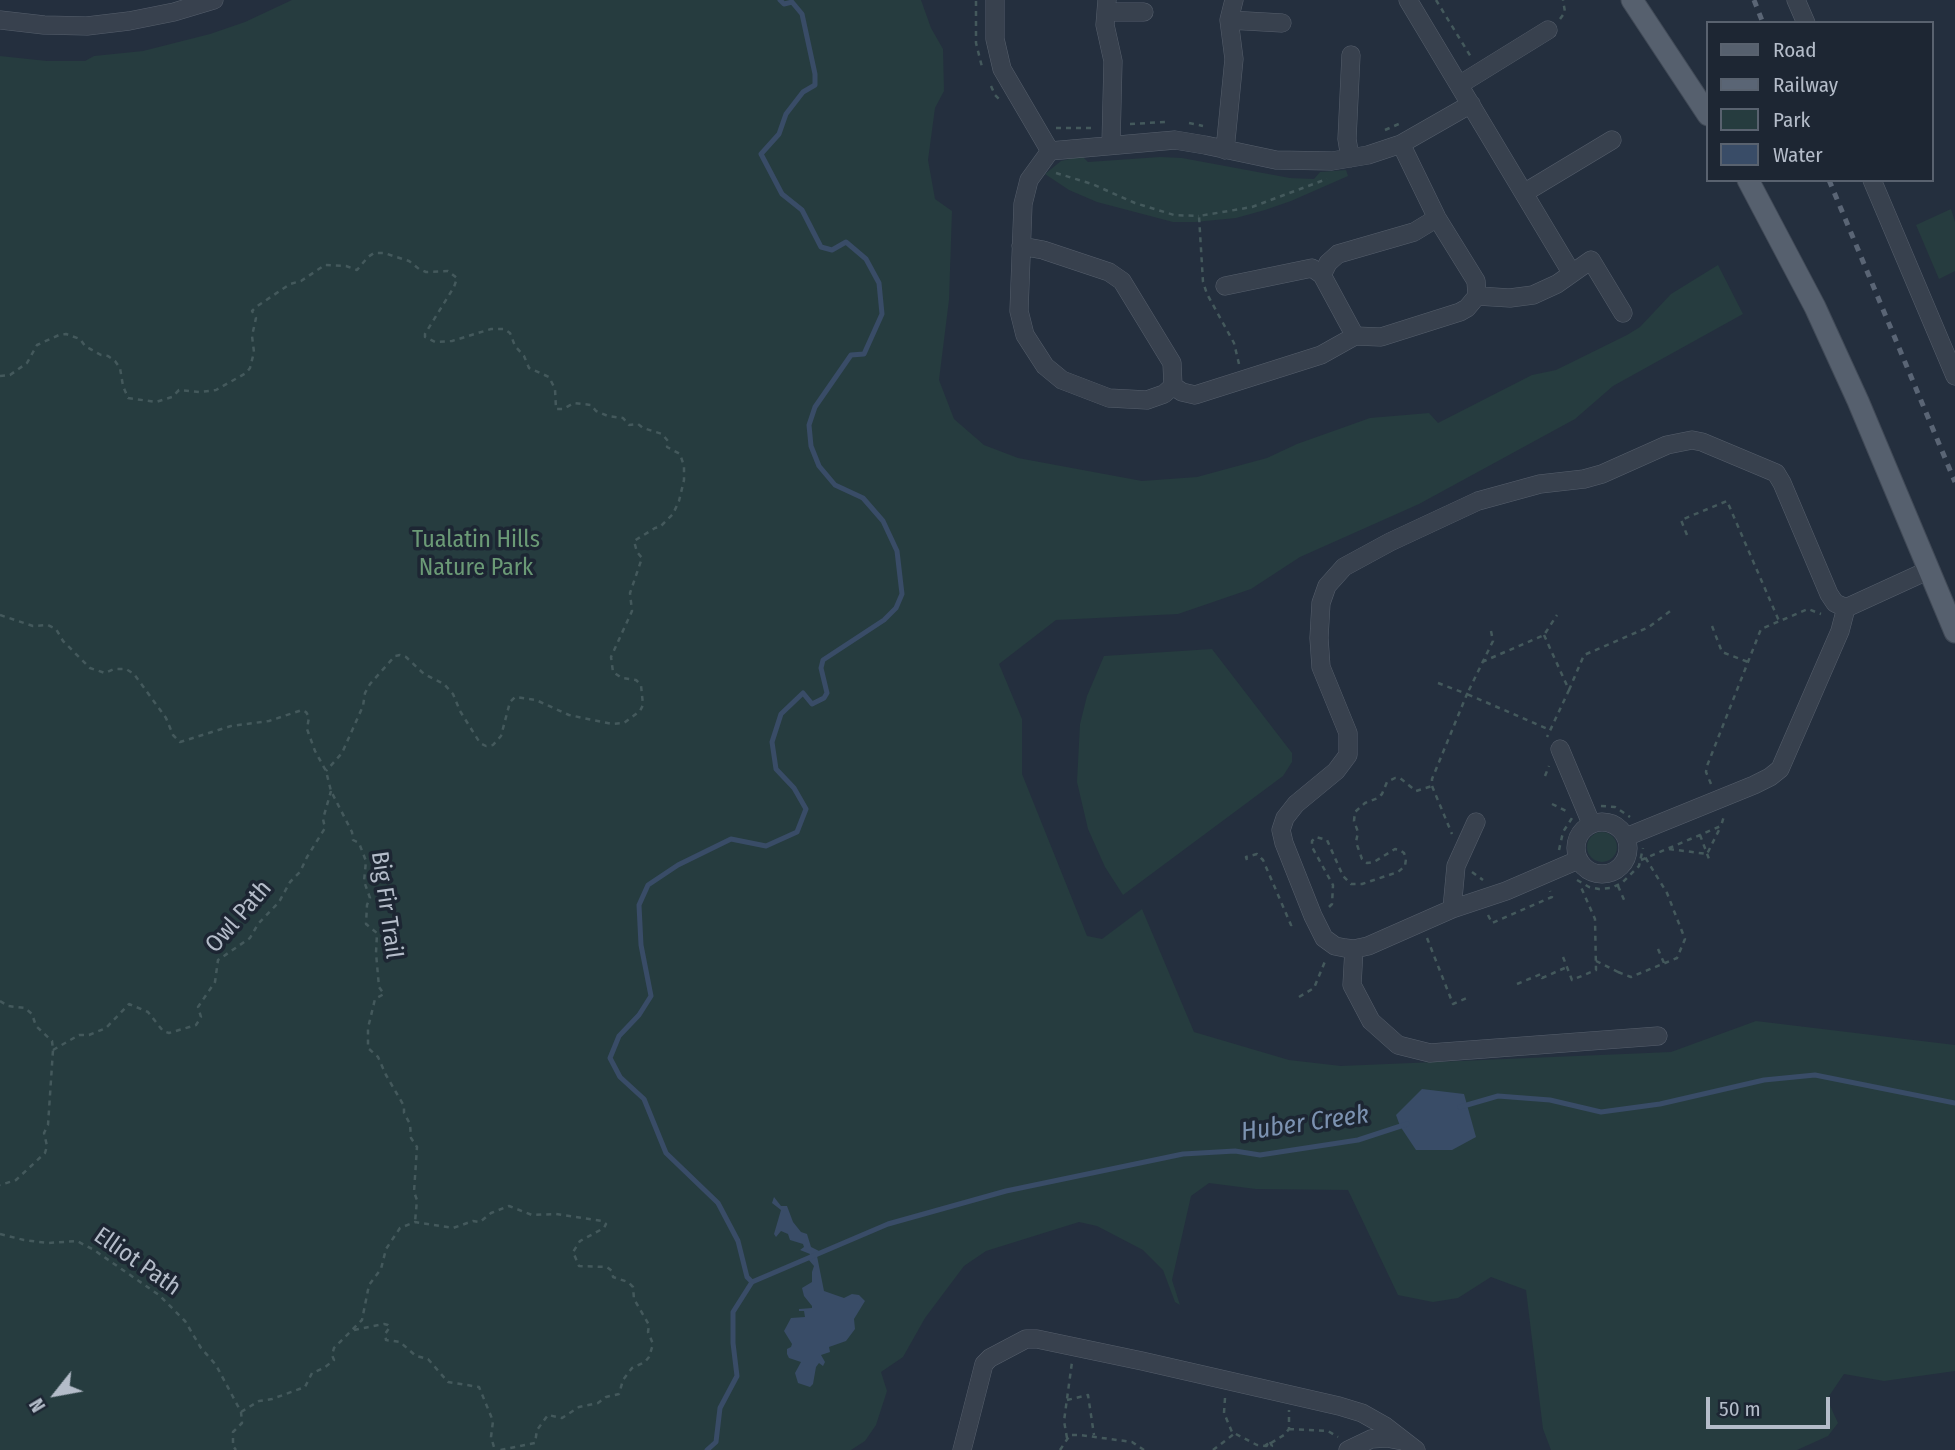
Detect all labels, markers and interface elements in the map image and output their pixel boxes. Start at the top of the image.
legend [1706,21,1934,182]
text: Road [1773,37,1817,63]
text: Railway [1773,72,1838,98]
text: Park [1773,107,1810,133]
text: Water [1773,142,1823,168]
park label: Tualatin Hills Nature Park [412,526,540,582]
street label: Big Fir Trail [364,849,408,961]
street label: Owl Path [200,875,278,959]
water label: Huber Creek [1239,1100,1371,1148]
street label: Elliot Path [88,1222,186,1302]
north arrow [21,1359,91,1429]
scale bar [1710,1384,1834,1428]
text: N [25,1394,50,1416]
text: 50 m [1719,1396,1761,1422]

